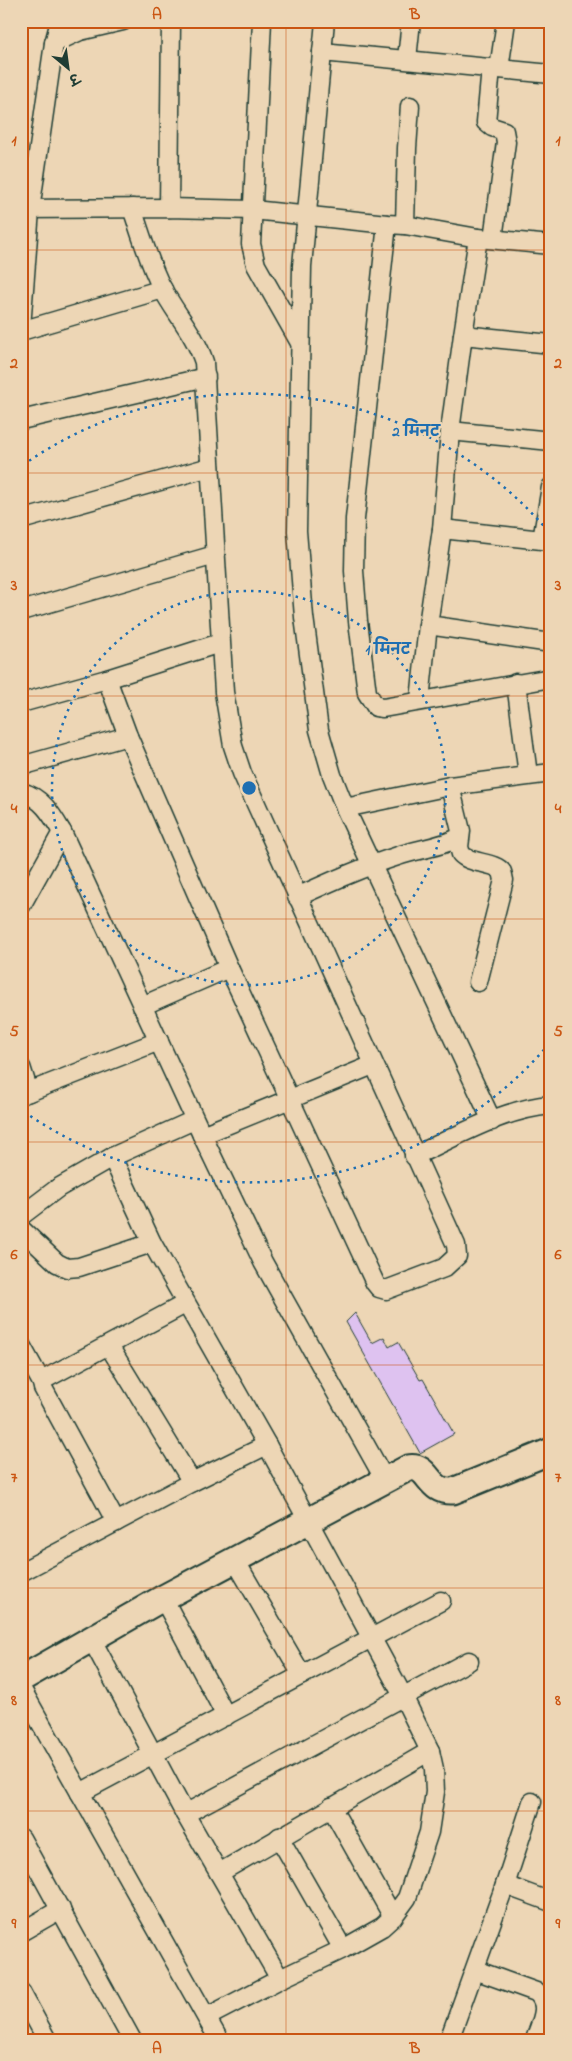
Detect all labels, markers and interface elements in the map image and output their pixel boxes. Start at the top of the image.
text: A [152,3,162,27]
text: B [409,3,421,27]
north arrow [42,42,92,92]
text: उ [63,66,84,90]
text: 1 [11,129,17,153]
text: 1 [555,129,561,153]
text: 2 [9,352,18,376]
text: 2 [553,352,562,376]
text: 2 मिनट [391,418,441,443]
text: 3 [10,574,18,598]
text: 3 [554,574,562,598]
text: 1 मिनट [366,636,412,661]
centre of rings [240,779,258,797]
text: 4 [10,797,18,821]
text: 4 [554,797,562,821]
text: 5 [9,1020,19,1044]
text: 5 [553,1020,563,1044]
text: 6 [9,1243,18,1267]
text: 6 [553,1243,562,1267]
text: 7 [11,1466,18,1490]
text: 7 [555,1466,562,1490]
text: 8 [10,1689,17,1713]
text: 8 [554,1689,561,1713]
text: 9 [11,1912,17,1936]
text: 9 [555,1912,561,1936]
text: A [152,2037,162,2061]
text: B [409,2037,421,2061]

